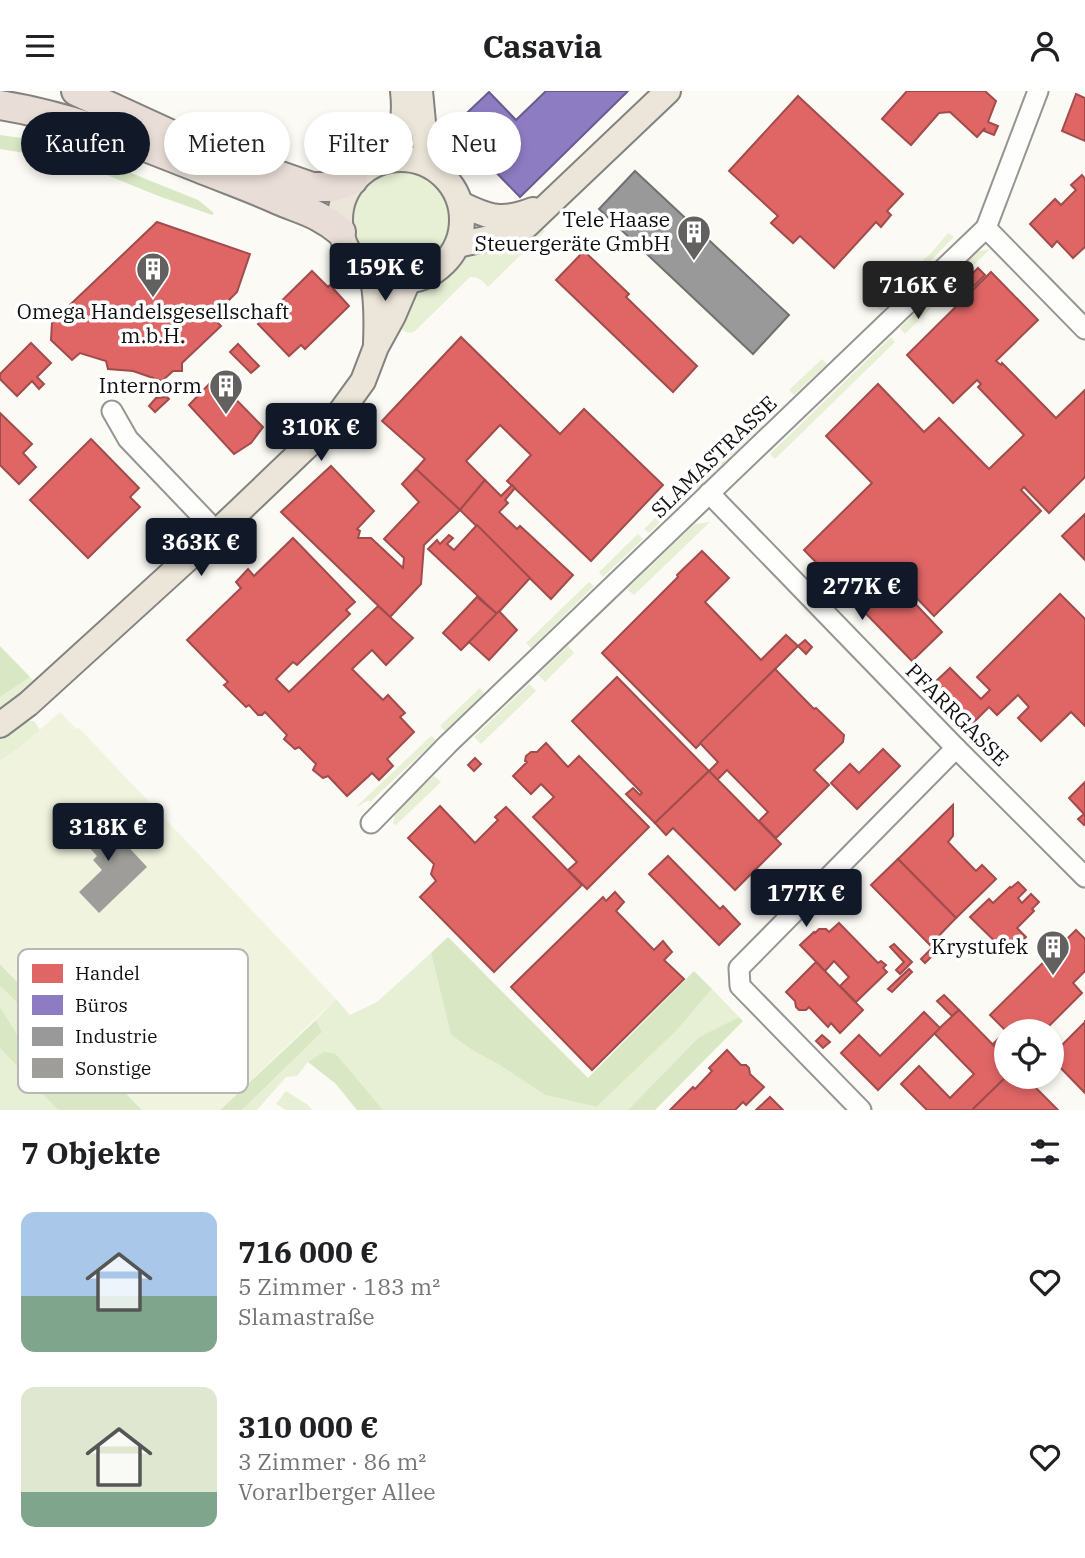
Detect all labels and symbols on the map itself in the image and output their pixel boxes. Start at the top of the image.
place label: Tele Haase Steuergeräte GmbH [475,205,670,257]
building icon: Tele Haase Steuergeräte GmbH [675,213,713,262]
pin: 159K € [328,243,442,303]
building icon: Omega Handelsgesellschaft m.b.H. [134,250,172,299]
pin: 716K € [861,261,975,321]
place label: Omega Handelsgesellschaft m.b.H. [17,297,289,349]
building icon: Internorm [207,367,245,416]
place label: Internorm [99,371,202,399]
street label: SLAMASTRASSE [644,389,782,524]
pin: 310K € [264,403,378,463]
pin: 363K € [144,519,258,578]
pin: 277K € [805,563,919,622]
street label: PFARRGASSE [900,657,1015,772]
pin: 318K € [51,803,165,863]
pin: 177K € [749,869,863,929]
building icon: Krystufek [1034,928,1072,977]
place label: Krystufek [931,932,1029,960]
legend [18,949,248,1093]
text: Handel [75,961,140,985]
text: Büros [75,993,128,1017]
text: Industrie [75,1024,157,1048]
text: Sonstige [75,1056,151,1080]

